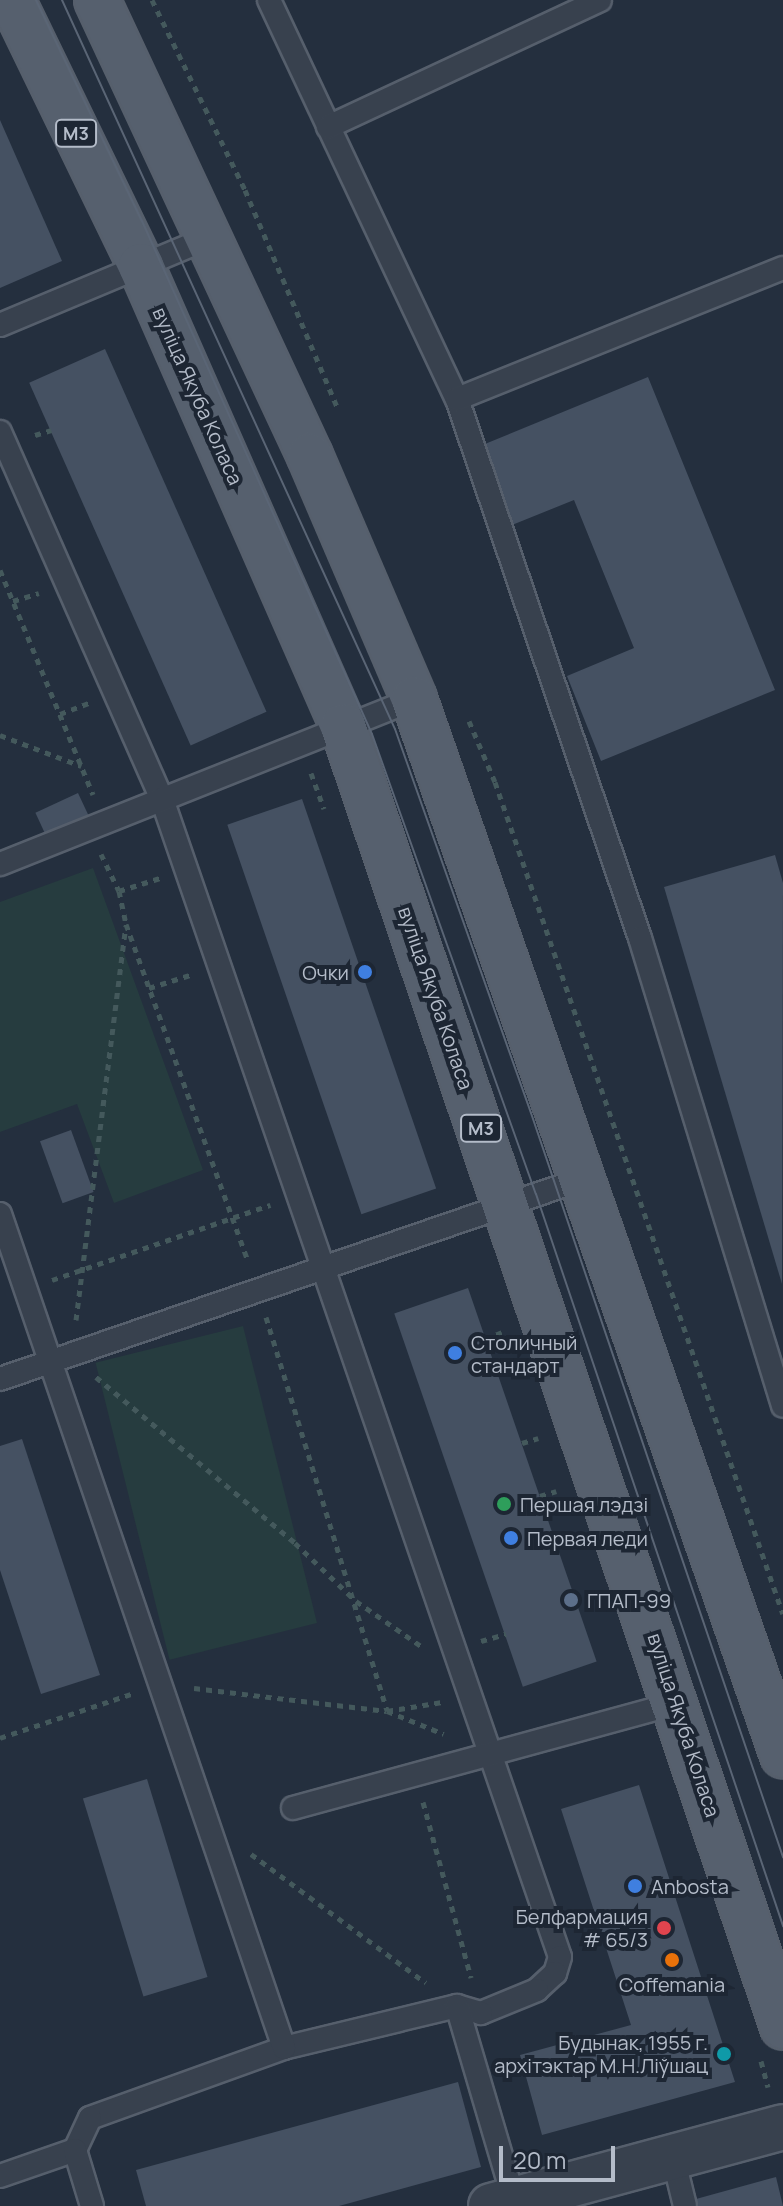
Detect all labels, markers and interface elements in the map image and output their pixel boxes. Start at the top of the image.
road number: М3 [54,119,98,147]
street label: вуліца Якуба Коласа [148,303,248,489]
street label: вуліца Якуба Коласа [393,903,479,1093]
place label: Очки [302,960,349,984]
marker: Очки [356,963,374,981]
road number: М3 [459,1114,503,1142]
place label: Столичный стандарт [471,1330,577,1377]
marker: Столичный стандарт [446,1344,464,1362]
place label: Першая лэдзі [520,1492,648,1516]
marker: Першая лэдзі [495,1495,513,1513]
place label: Первая леди [527,1526,648,1550]
marker: Первая леди [502,1529,520,1547]
place label: ГПАП-99 [587,1588,671,1612]
marker: ГПАП-99 [562,1591,580,1609]
street label: вуліца Якуба Коласа [643,1630,725,1820]
place label: Anbosta [651,1874,729,1898]
marker: Anbosta [626,1877,644,1895]
place label: Белфармация # 65/3 [516,1904,648,1951]
marker: Белфармация # 65/3 [655,1919,673,1937]
marker: Coffemania [663,1951,681,1969]
place label: Coffemania [619,1972,725,1996]
place label: Будынак, 1955 г. архітэктар М.Н.Ліўшац [494,2030,708,2077]
marker: Будынак, 1955 г. архітэктар М.Н.Ліўшац [715,2045,733,2063]
scale bar [503,2130,619,2180]
text: 20 m [513,2143,566,2176]

